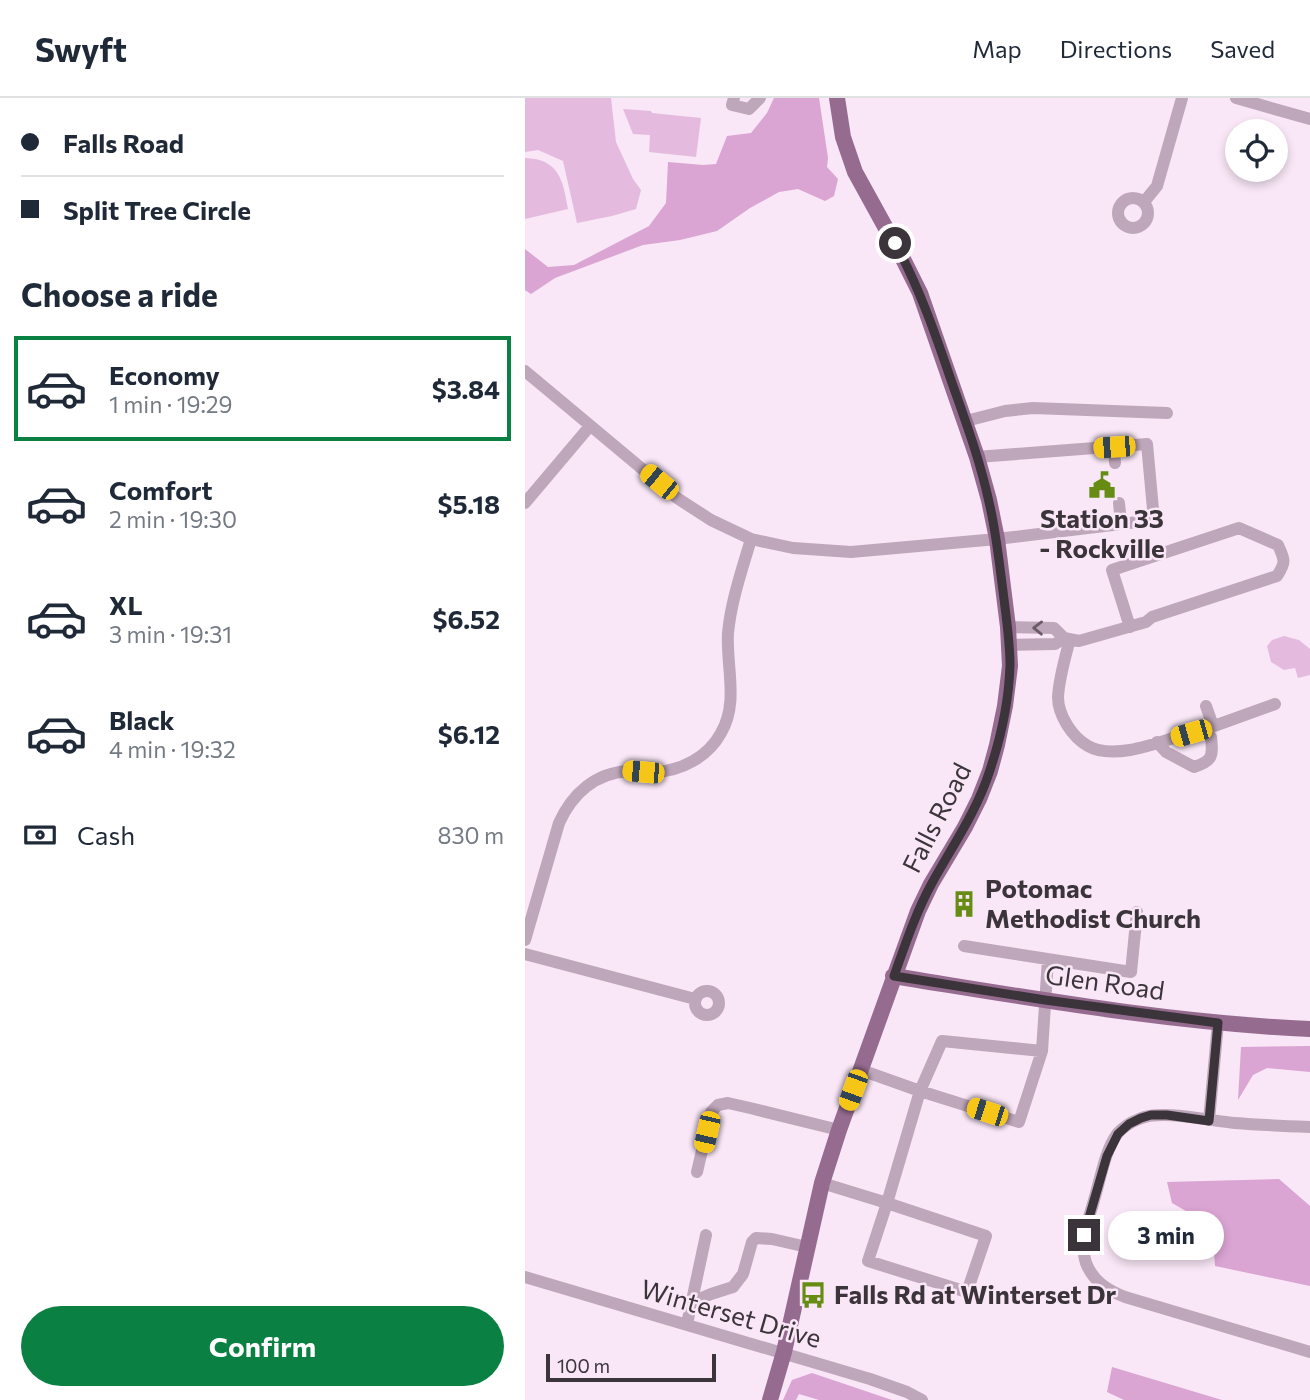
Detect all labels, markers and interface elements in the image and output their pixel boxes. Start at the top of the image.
text: Swyft [35,28,127,69]
text: Map [972,34,1022,63]
text: Directions [1060,34,1172,63]
text: Saved [1210,34,1275,63]
map controls [1225,119,1288,182]
button: locate [1225,119,1288,182]
text: Falls Road [63,127,184,158]
text: Split Tree Circle [63,194,251,225]
route start [879,227,911,259]
text: Choose a ride [21,274,218,314]
icon: car [25,357,88,420]
text: Economy [109,359,220,390]
text: $3.84 [432,373,500,404]
text: 1 min · 19:29 [109,390,233,418]
car [1093,435,1136,459]
car [637,461,682,503]
public building icon: Station 33 - Rockville [1087,470,1117,500]
icon: car [25,472,88,535]
text: Comfort [109,474,212,505]
text: $5.18 [437,488,500,519]
place label: Station 33 - Rockville [1039,502,1165,563]
text: 2 min · 19:30 [109,505,237,533]
icon: car [25,587,88,650]
text: XL [109,589,143,620]
text: $6.52 [433,603,500,634]
text: 3 min · 19:31 [109,620,232,648]
one-way arrow [1032,620,1043,635]
icon: car [25,702,88,765]
text: Black [109,704,175,735]
car [1168,717,1215,749]
text: $6.12 [438,718,500,749]
text: 4 min · 19:32 [109,735,236,763]
street label: Falls Road [895,757,976,877]
car [622,760,665,784]
icon: cash [21,816,59,854]
text: Cash [77,819,135,850]
text: 830 m [438,821,504,849]
place label: Potomac Methodist Church [985,872,1201,933]
building icon: Potomac Methodist Church [949,889,979,919]
street label: Glen Road [1044,958,1167,1005]
car [836,1067,871,1113]
car [964,1096,1011,1128]
car [693,1109,722,1155]
callout: 3 min [1109,1210,1224,1260]
route end [1068,1219,1100,1251]
text: 3 min [1137,1221,1195,1249]
street label: Winterset Drive [638,1272,825,1353]
place label: Falls Rd at Winterset Dr [834,1278,1116,1309]
bus stop icon: Falls Rd at Winterset Dr [798,1280,828,1310]
button: Confirm [21,1306,504,1386]
scale bar [546,1351,716,1383]
text: 100 m [557,1354,610,1377]

